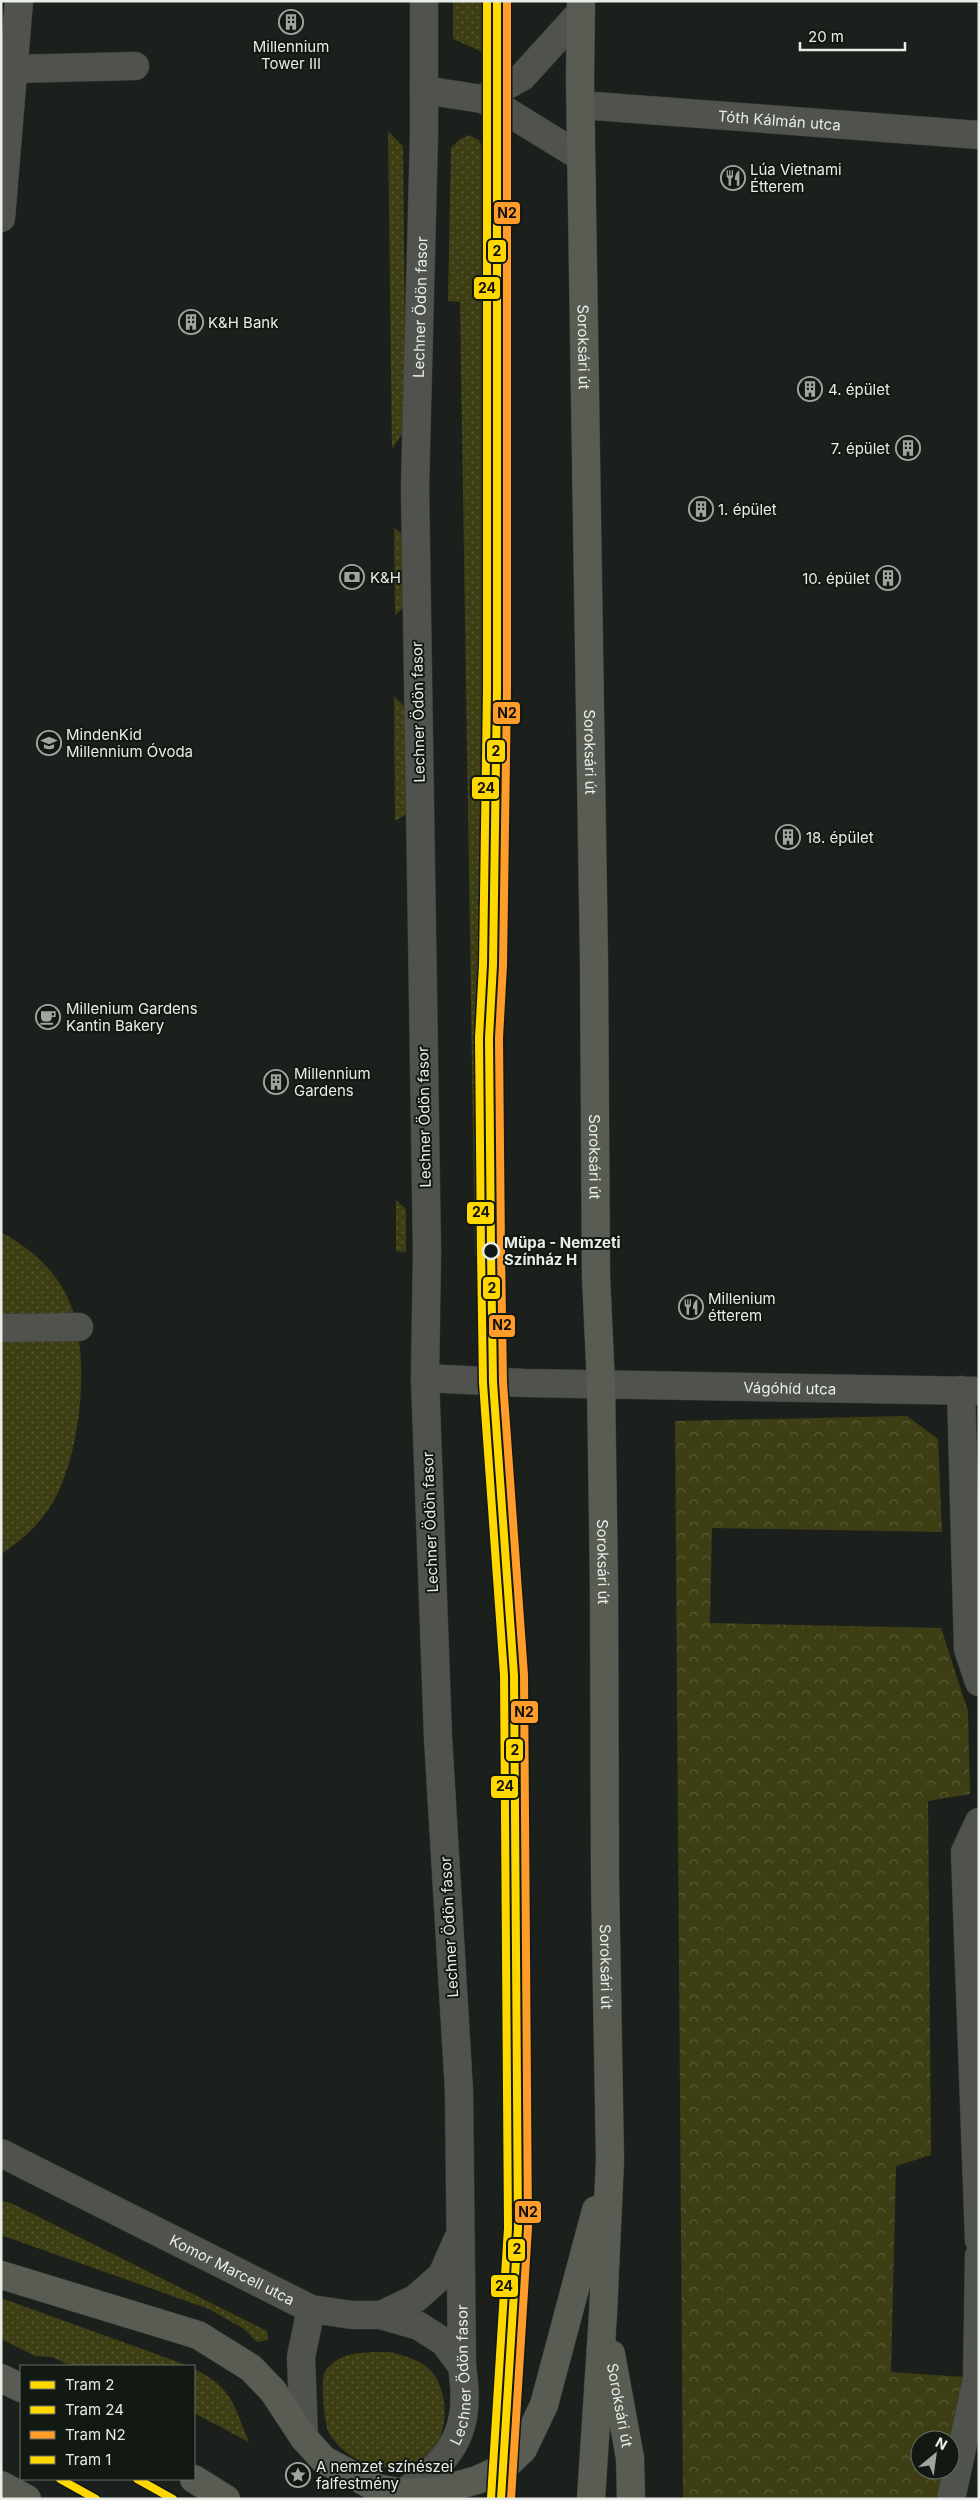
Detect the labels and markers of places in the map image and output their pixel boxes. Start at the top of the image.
building icon: Millennium Tower III [278,9,304,35]
place label: Millennium Tower III [253,37,329,73]
place label: Lúa Vietnami Étterem [750,160,842,196]
restaurant icon: Lúa Vietnami Étterem [720,165,746,191]
building icon: K&H Bank [178,309,204,335]
place label: K&H Bank [208,313,279,332]
building icon: 4. épület [797,376,823,402]
place label: 4. épület [828,380,890,399]
building icon: 7. épület [895,435,921,461]
place label: 7. épület [831,439,890,458]
building icon: 1. épület [688,496,714,522]
place label: 1. épület [718,500,777,519]
bank icon: K&H [339,564,365,590]
building icon: 10. épület [875,565,901,591]
place label: K&H [370,568,401,587]
place label: 10. épület [802,569,870,588]
place label: MindenKid Millennium Óvoda [66,725,193,761]
school or university icon: MindenKid Millennium Óvoda [36,730,62,756]
building icon: 18. épület [775,824,801,850]
place label: 18. épület [806,828,874,847]
place label: Millenium Gardens Kantin Bakery [66,999,198,1035]
cafe icon: Millenium Gardens Kantin Bakery [35,1004,61,1030]
place label: Millennium Gardens [294,1064,371,1100]
building icon: Millennium Gardens [263,1069,289,1095]
place label: Müpa - Nemzeti Színház H [504,1233,621,1269]
marker: Müpa - Nemzeti Színház H [482,1242,500,1260]
place label: Millenium étterem [708,1289,776,1325]
restaurant icon: Millenium étterem [678,1294,704,1320]
place label: A nemzet színészei falfestmény [316,2457,453,2493]
place icon: A nemzet színészei falfestmény [285,2462,311,2488]

